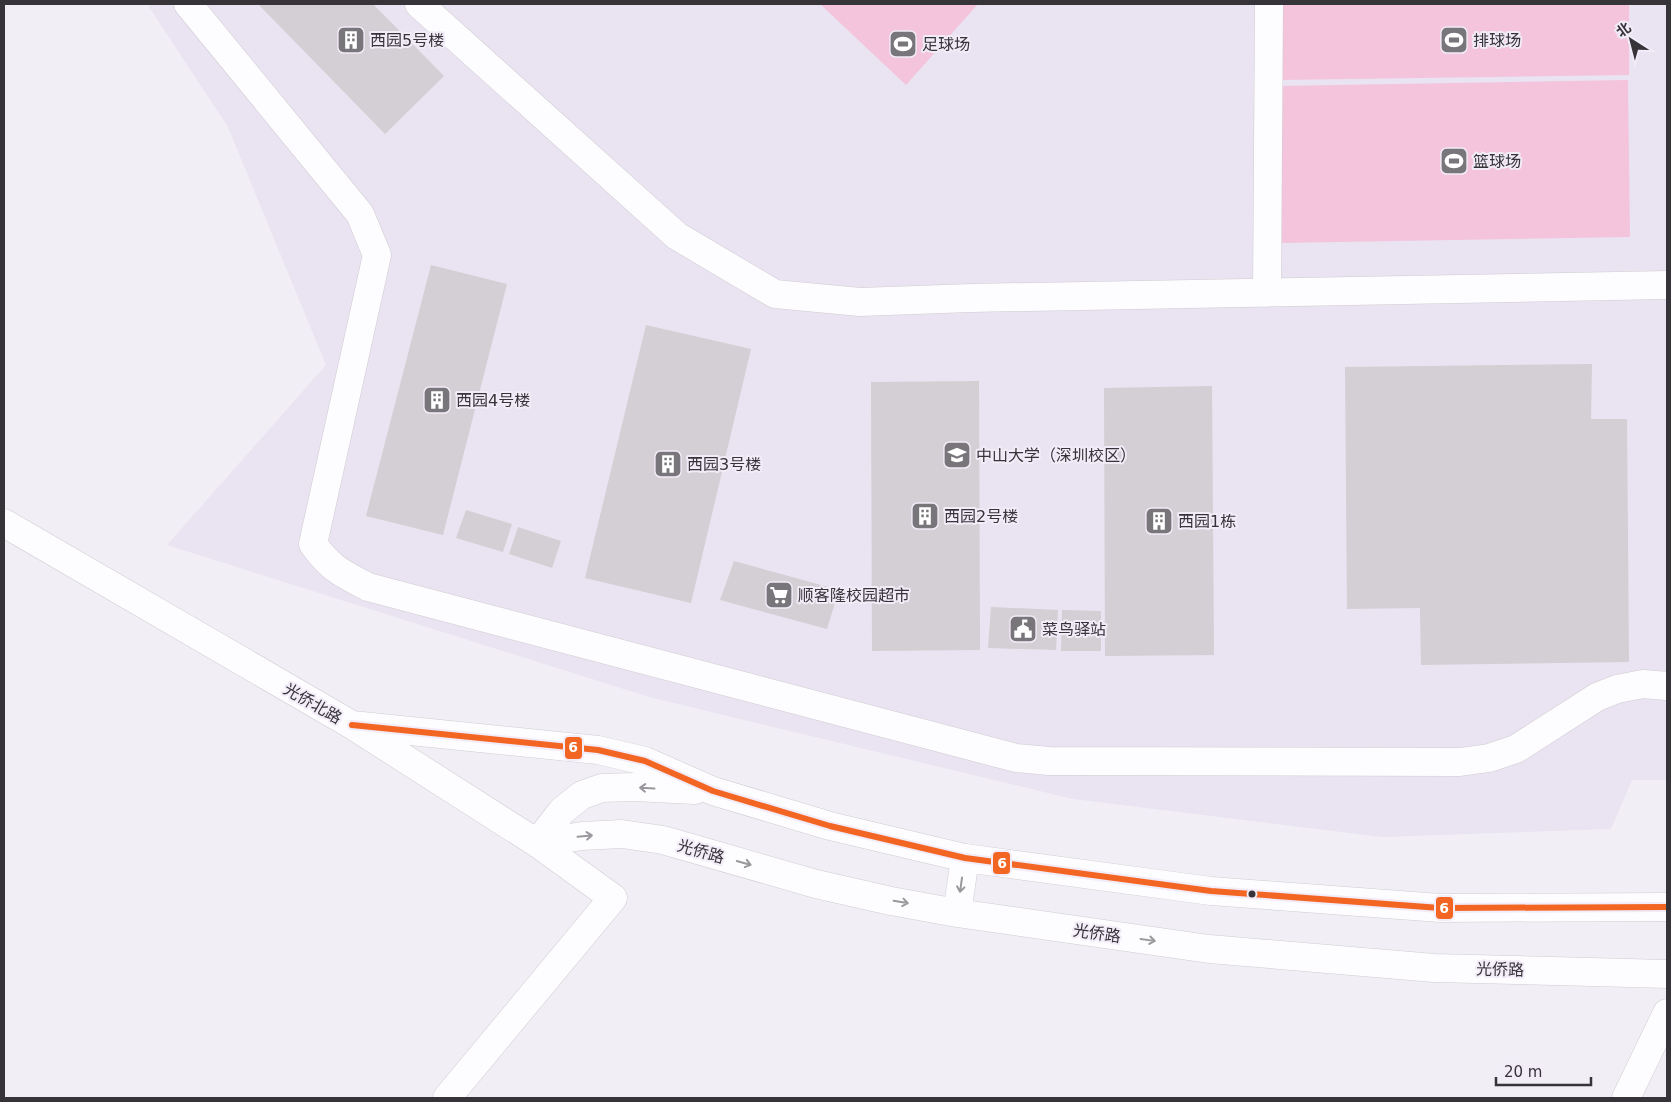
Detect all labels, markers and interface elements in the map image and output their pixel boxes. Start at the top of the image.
north arrow [1606,15,1656,65]
text: 北 [1613,19,1634,40]
building icon: 西园5号楼 [336,25,366,55]
sports icon: 排球场 [1439,25,1469,55]
sports icon: 足球场 [888,29,918,59]
place label: 西园5号楼 [370,31,444,50]
place label: 排球场 [1473,31,1521,50]
place label: 足球场 [922,35,970,54]
sports icon: 篮球场 [1439,146,1469,176]
place label: 篮球场 [1473,152,1521,171]
building icon: 西园4号楼 [422,385,452,415]
place label: 西园4号楼 [456,391,530,410]
school or university icon: 中山大学（深圳校区） [942,440,972,470]
place label: 中山大学（深圳校区） [976,446,1136,465]
building icon: 西园3号楼 [653,449,683,479]
place label: 西园3号楼 [687,455,761,474]
building icon: 西园2号楼 [910,501,940,531]
building icon: 西园1栋 [1144,506,1174,536]
place label: 西园2号楼 [944,507,1018,526]
place label: 西园1栋 [1178,512,1236,531]
supermarket icon: 顺客隆校园超市 [764,580,794,610]
place label: 顺客隆校园超市 [798,586,910,605]
public building icon: 菜鸟驿站 [1008,614,1038,644]
place label: 菜鸟驿站 [1042,620,1106,639]
street label: 光侨北路 [280,679,345,728]
line badge: 6 [564,736,583,760]
text: 6 [568,739,578,755]
one-way arrow [639,783,655,792]
one-way arrow [576,831,592,841]
street label: 光侨路 [675,836,727,867]
line badge: 6 [992,851,1011,875]
text: 6 [997,855,1007,871]
one-way arrow [735,858,751,868]
one-way arrow [956,877,966,893]
unlabelled marker [1247,889,1257,899]
line badge: 6 [1435,896,1454,920]
one-way arrow [893,898,909,908]
text: 6 [1439,900,1449,916]
street label: 光侨路 [1072,921,1122,946]
one-way arrow [1140,936,1156,946]
street label: 光侨路 [1476,960,1524,979]
scale bar [1496,1054,1591,1086]
text: 20 m [1504,1063,1542,1081]

